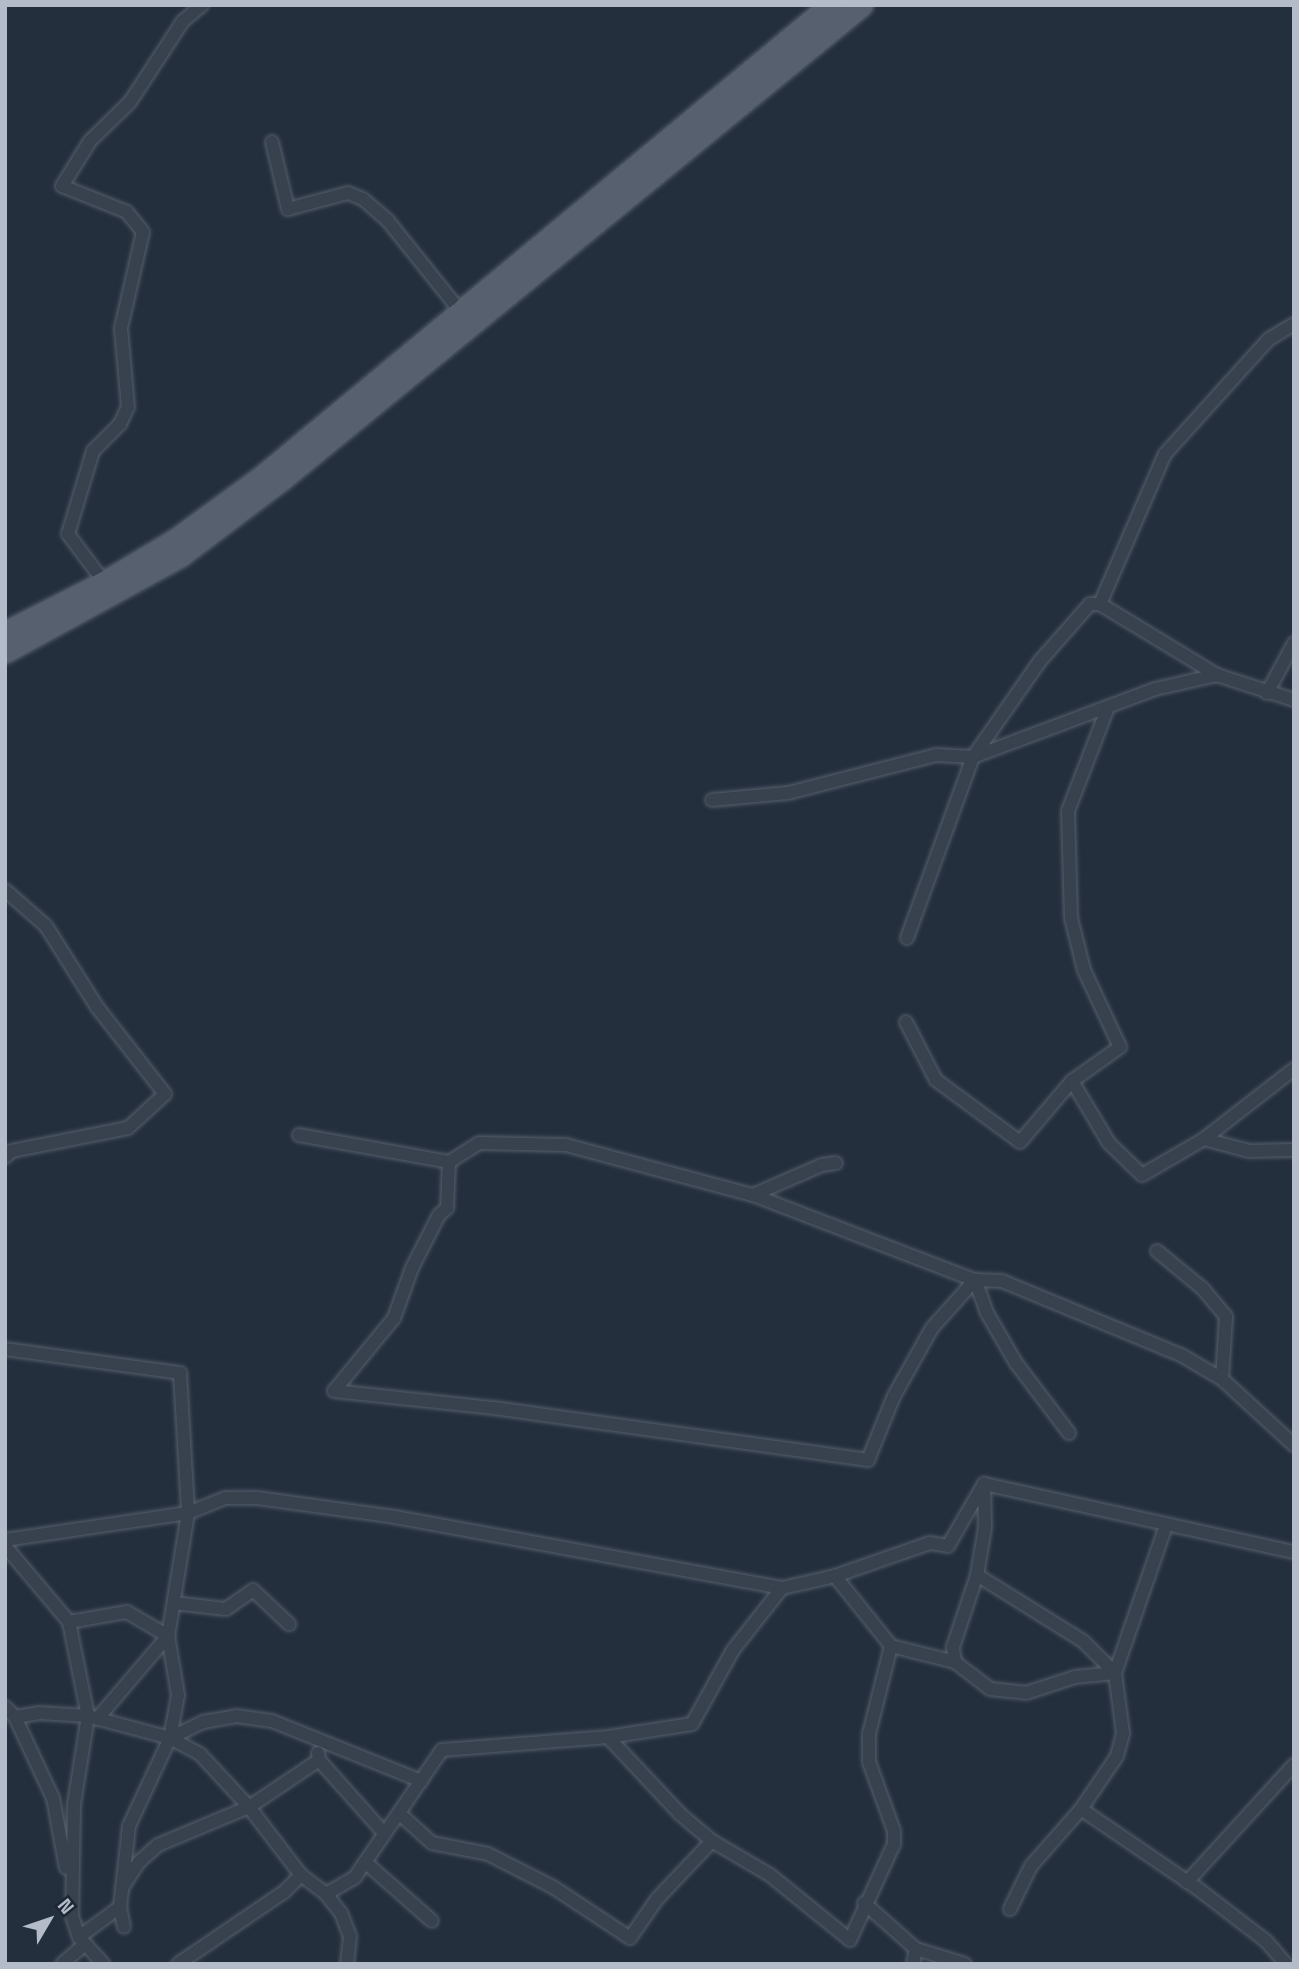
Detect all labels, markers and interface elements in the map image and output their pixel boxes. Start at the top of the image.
north arrow [14,1885,84,1955]
text: N [52,1894,79,1919]

